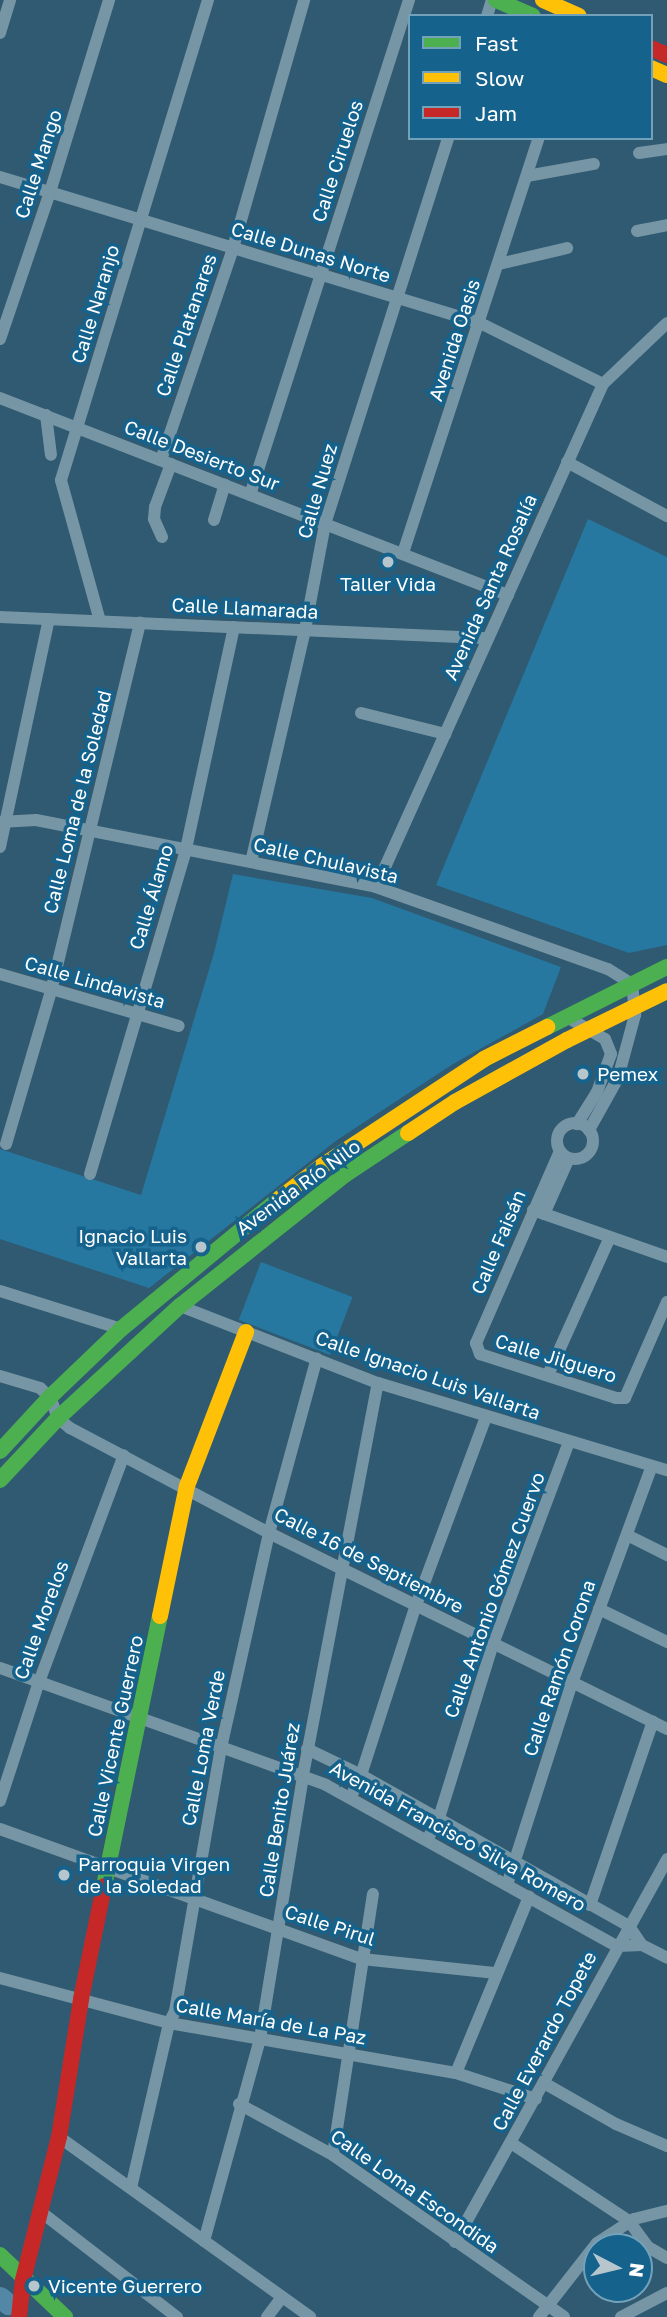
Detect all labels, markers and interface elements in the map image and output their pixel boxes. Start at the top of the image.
legend [408,14,653,140]
text: Fast [475,30,518,56]
text: Slow [475,65,524,91]
street label: Calle Ciruelos [307,97,367,225]
text: Jam [475,100,517,126]
street label: Calle Mango [10,107,66,221]
street label: Calle Dunas Norte [228,217,394,287]
street label: Calle Naranjo [66,242,124,366]
street label: Calle Platanares [151,251,221,399]
street label: Avenida Oasis [424,276,484,404]
street label: Calle Desierto Sur [121,415,283,495]
street label: Calle Nuez [293,441,341,541]
street label: Avenida Santa Rosalía [439,490,541,684]
marker: Taller Vida [380,554,396,570]
place label: Taller Vida [340,573,436,595]
street label: Calle Llamarada [171,593,319,623]
street label: Calle Loma de la Soledad [38,688,116,916]
street label: Calle Chulavista [251,832,401,888]
street label: Calle Álamo [124,842,178,952]
street label: Calle Lindavista [22,951,168,1013]
place label: Pemex [597,1063,658,1085]
marker: Pemex [575,1066,591,1082]
street label: Avenida Río Nilo [232,1134,364,1240]
street label: Calle Faisán [466,1187,530,1297]
place label: Ignacio Luis Vallarta [78,1225,187,1269]
marker: Ignacio Luis Vallarta [193,1239,209,1255]
street label: Calle Ignacio Luis Vallarta [313,1326,543,1424]
street label: Calle Jilguero [493,1329,619,1387]
street label: Calle Antonio Gómez Cuervo [439,1469,549,1721]
street label: Calle 16 de Septiembre [270,1502,468,1618]
street label: Calle Morelos [9,1557,73,1683]
street label: Calle Ramón Corona [518,1577,600,1759]
street label: Calle Vicente Guerrero [82,1633,148,1839]
street label: Calle Loma Verde [177,1668,229,1828]
street label: Calle Benito Juárez [254,1721,304,1899]
street label: Avenida Francisco Silva Romero [326,1756,590,1916]
place label: Parroquia Virgen de la Soledad [78,1853,230,1897]
marker: Parroquia Virgen de la Soledad [56,1867,72,1883]
street label: Calle Pirul [282,1900,378,1950]
street label: Calle Everardo Topete [487,1947,601,2135]
street label: Calle María de La Paz [174,1993,368,2049]
street label: Calle Loma Escondida [327,2124,503,2258]
north arrow [583,2233,653,2303]
text: N [625,2262,650,2279]
place label: Vicente Guerrero [48,2275,202,2297]
marker: Vicente Guerrero [26,2278,42,2294]

